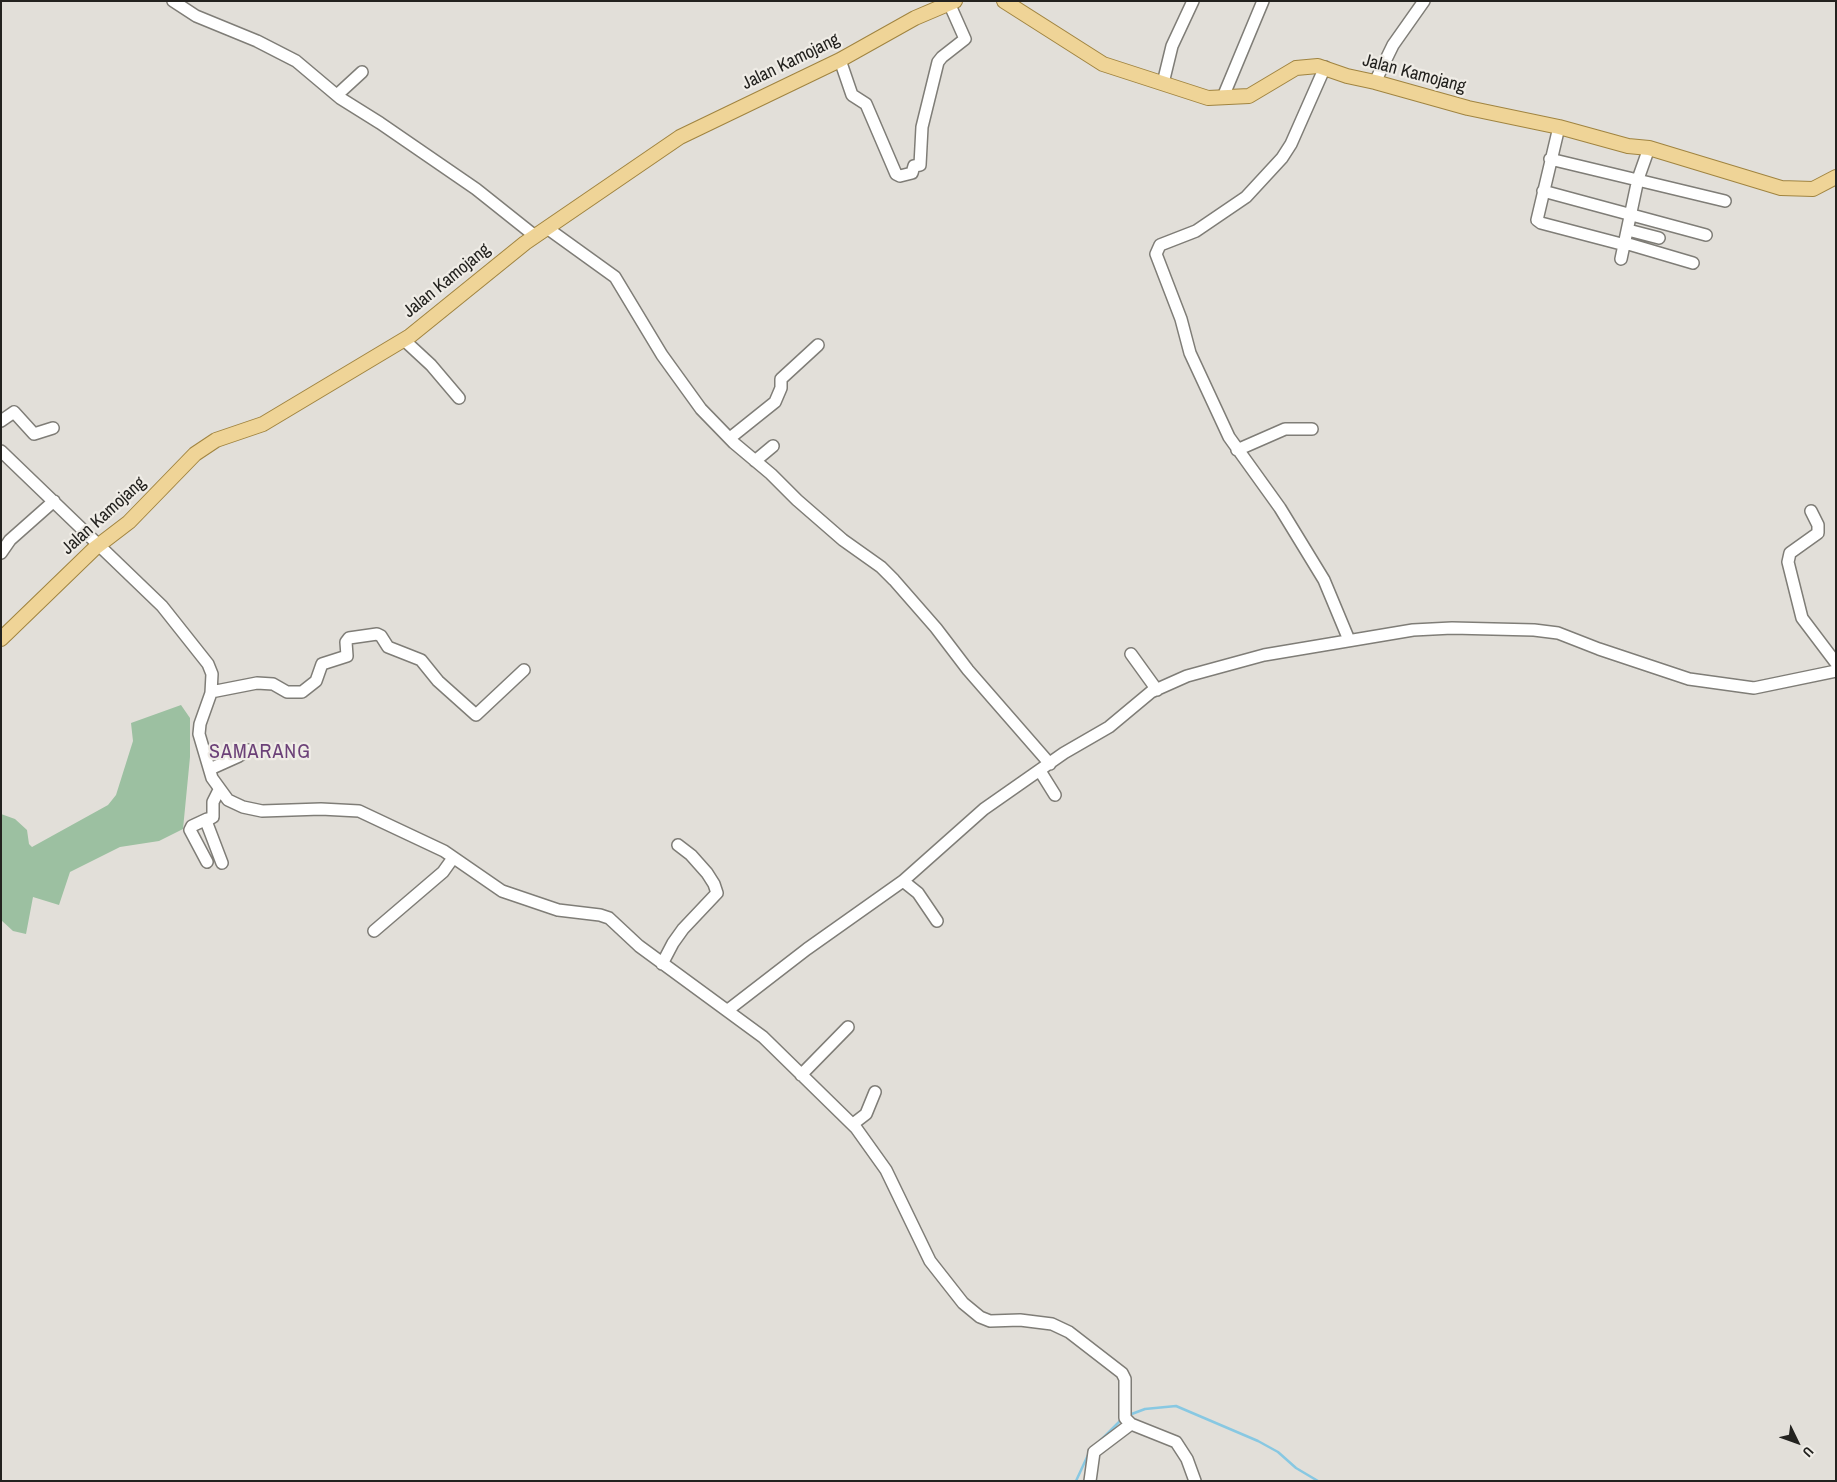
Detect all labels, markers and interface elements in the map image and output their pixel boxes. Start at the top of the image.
street label: Jalan Kamojang [739,29,843,95]
street label: Jalan Kamojang [1360,50,1468,98]
street label: Jalan Kamojang [399,239,495,323]
street label: Jalan Kamojang [57,473,151,559]
district label: SAMARANG [208,741,312,765]
north arrow [1772,1417,1822,1467]
text: U [1799,1443,1818,1461]

